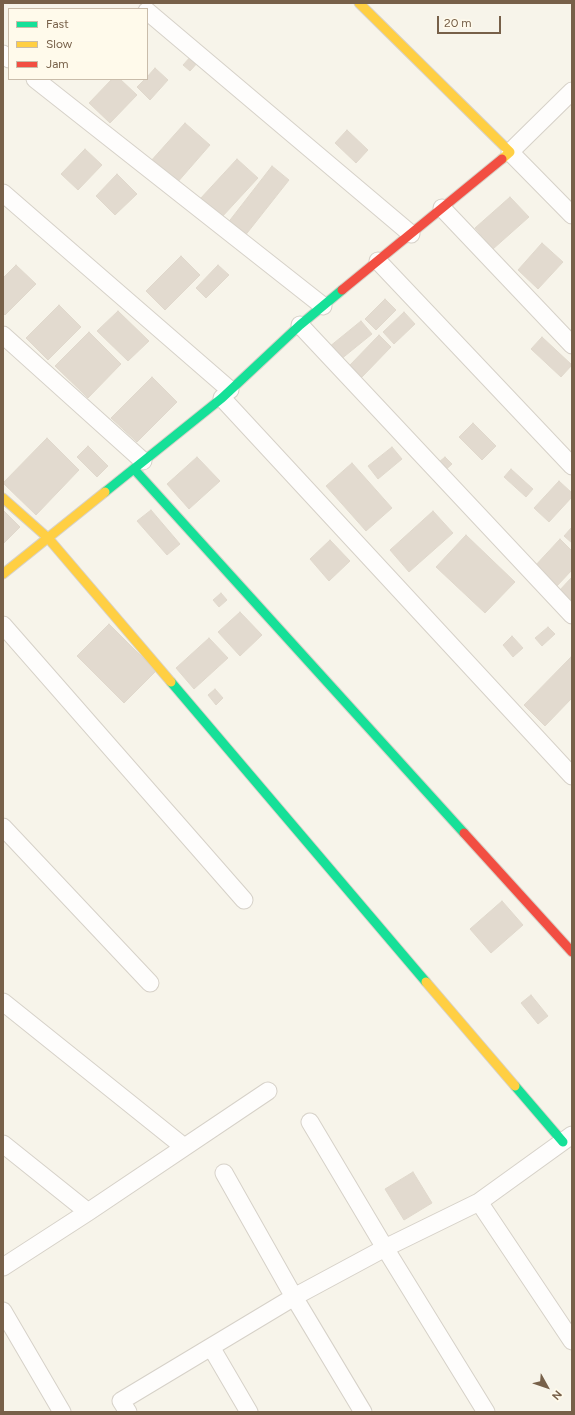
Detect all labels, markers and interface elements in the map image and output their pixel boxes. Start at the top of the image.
legend [8,8,148,80]
scale bar [439,8,503,34]
text: 20 m [444,16,472,30]
text: Fast [46,17,69,31]
text: Slow [46,37,72,51]
text: Jam [46,57,69,71]
north arrow [527,1367,567,1407]
text: N [549,1388,564,1402]

